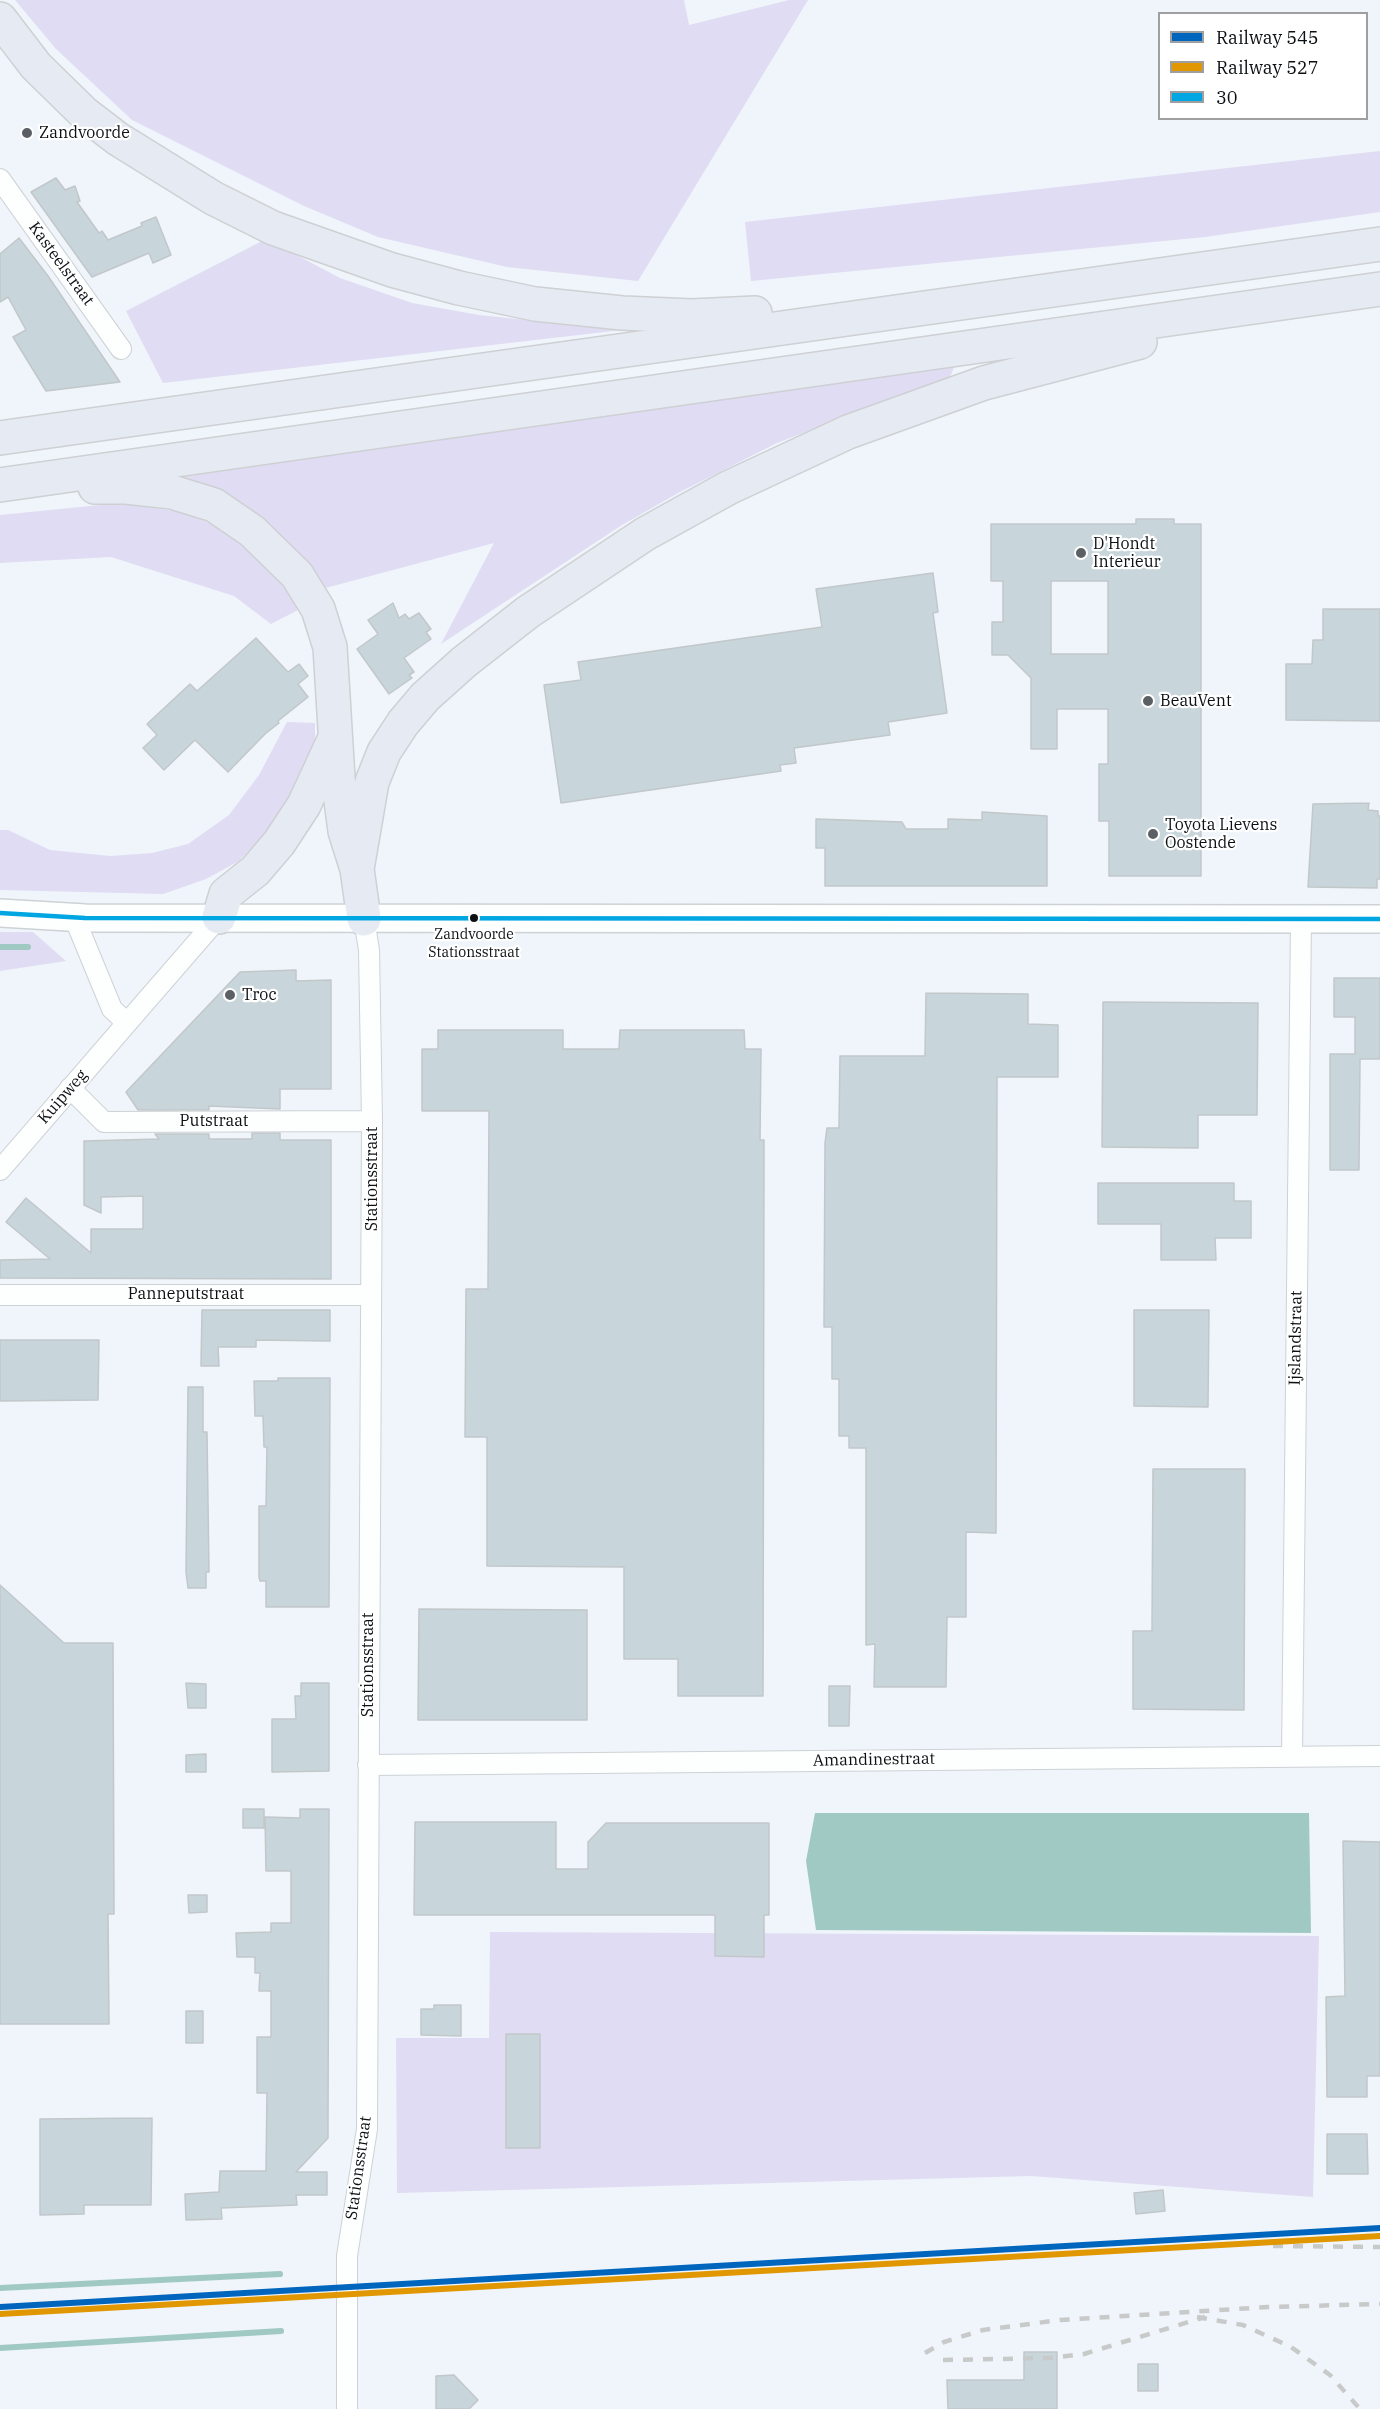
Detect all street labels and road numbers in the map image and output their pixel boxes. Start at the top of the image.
street label: Kasteelstraat [24,219,98,309]
street label: Kuipweg [34,1066,92,1128]
street label: Putstraat [180,1111,248,1131]
street label: Stationsstraat [362,1127,382,1231]
street label: Panneputstraat [128,1284,244,1304]
street label: Ijslandstraat [1286,1290,1306,1386]
street label: Stationsstraat [358,1613,378,1717]
street label: Amandinestraat [813,1749,935,1771]
street label: Stationsstraat [342,2115,376,2221]

